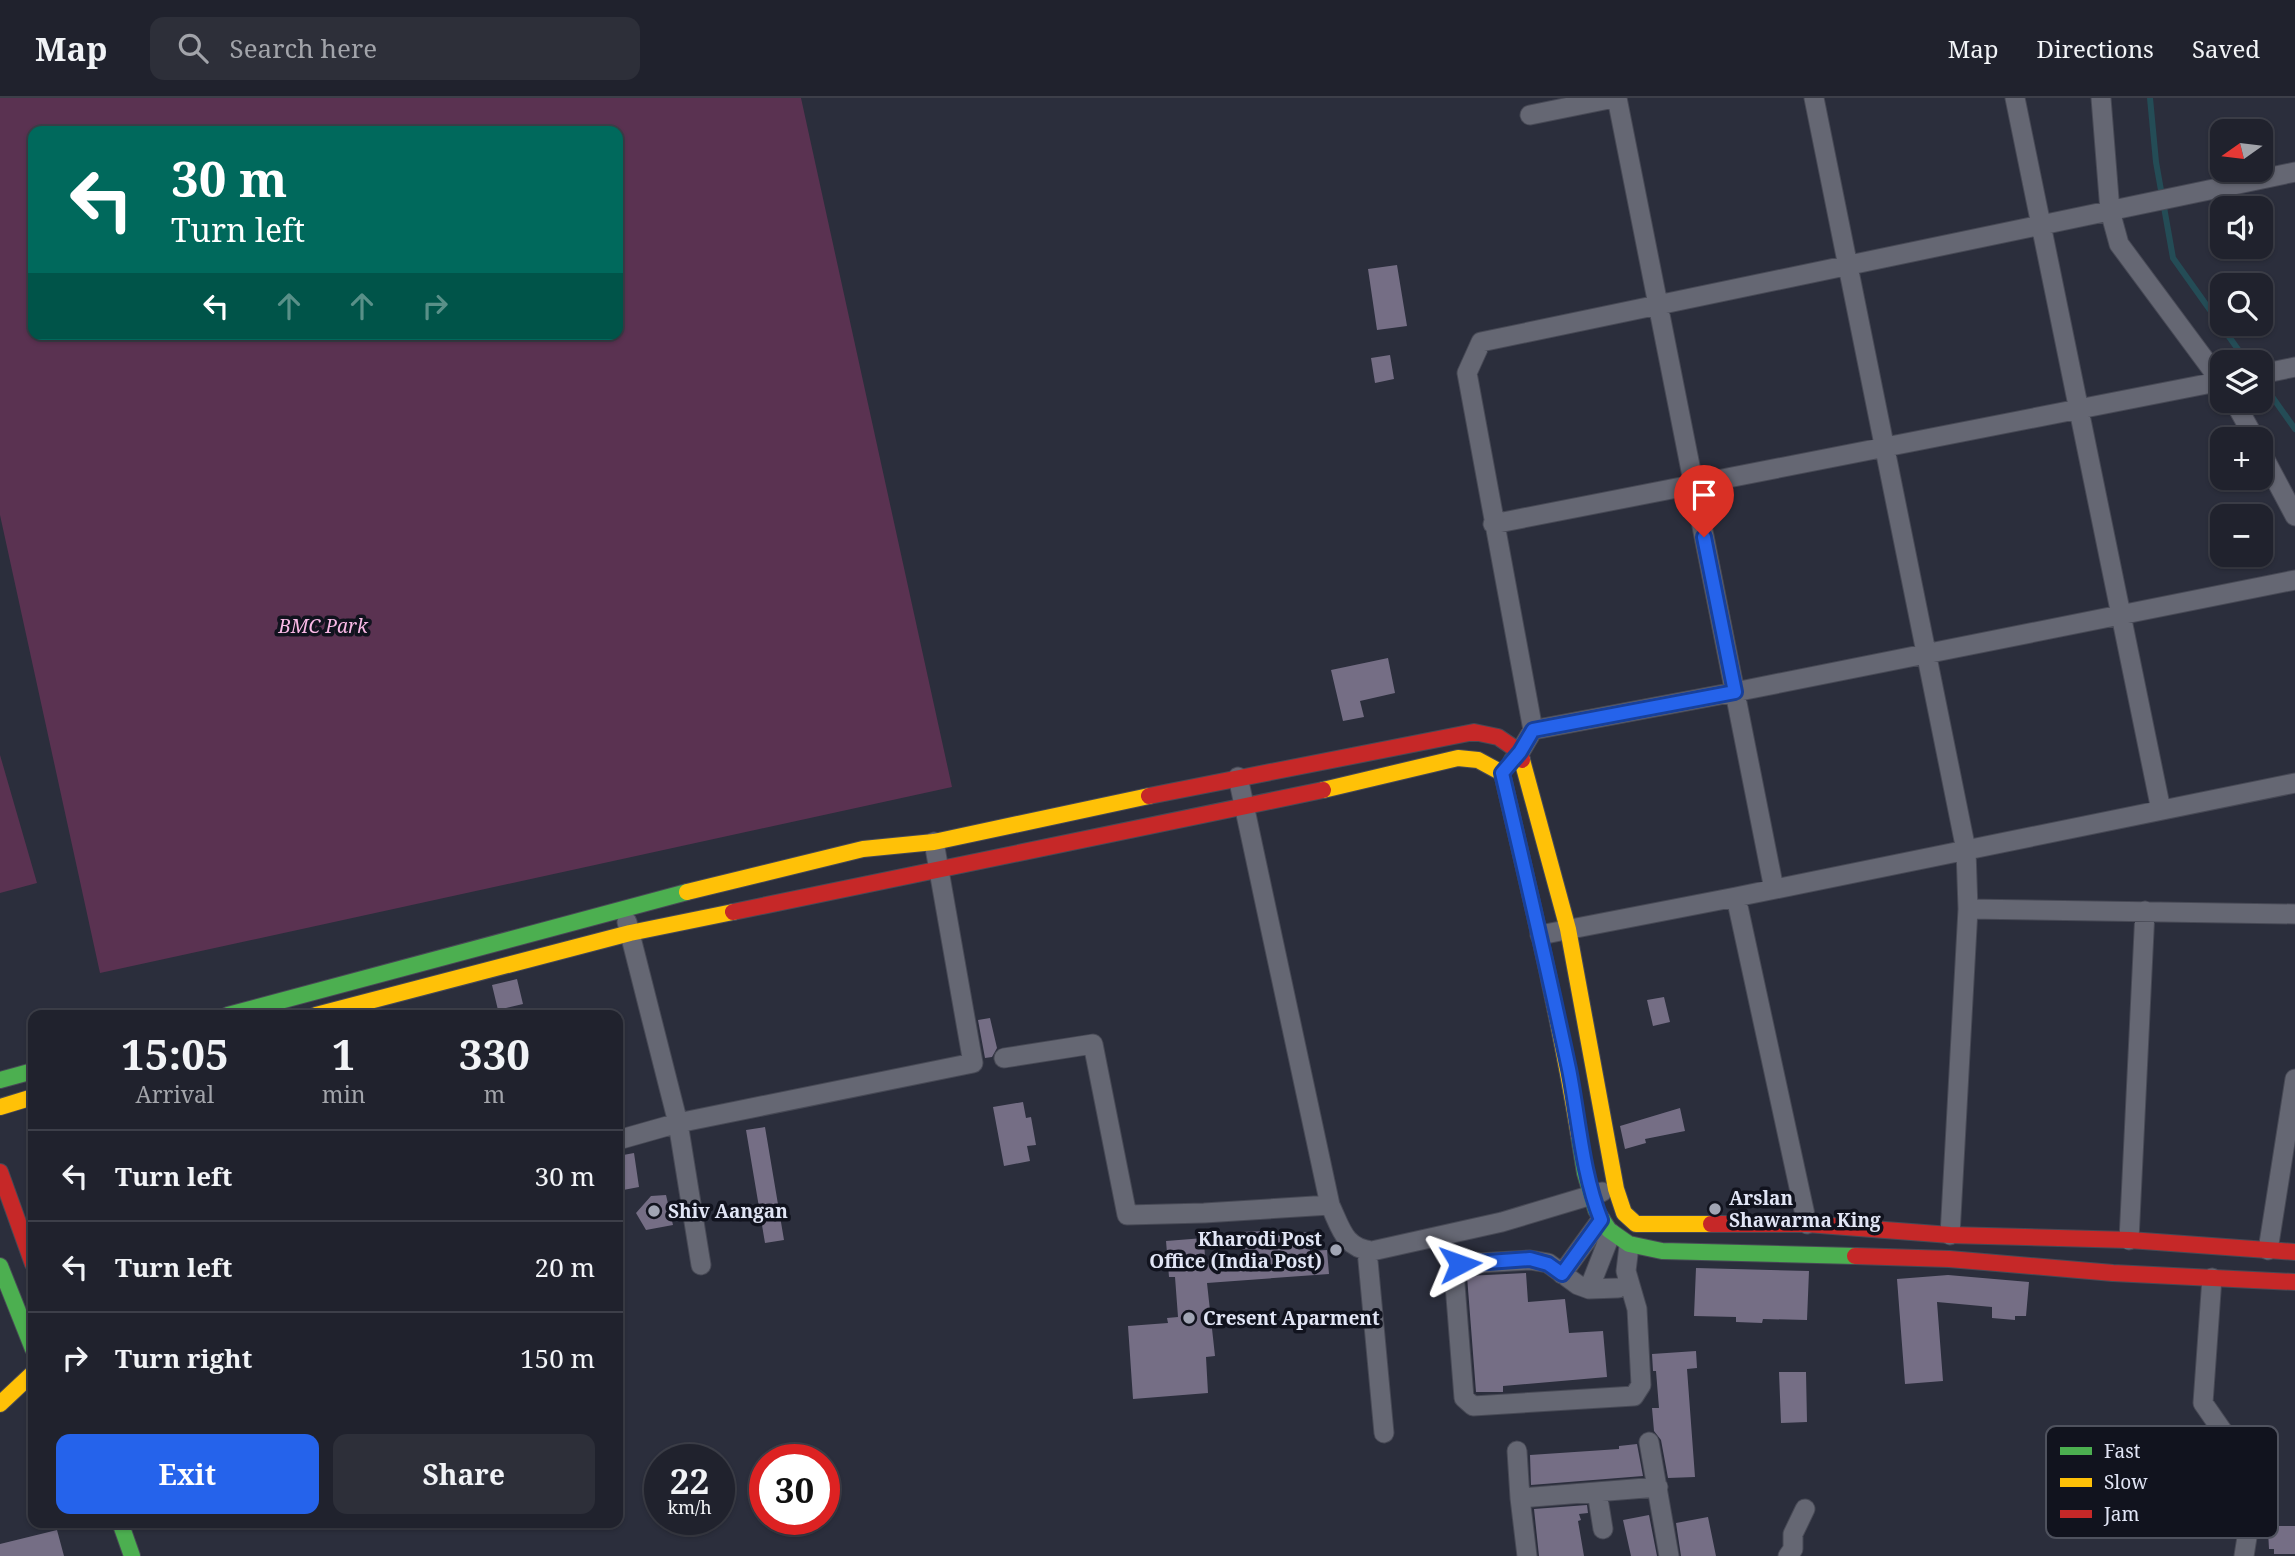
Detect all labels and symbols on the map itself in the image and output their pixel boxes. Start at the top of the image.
north arrow [2210,119,2273,182]
pin [1674,465,1734,537]
park label: BMC Park [277,613,369,639]
place label: Arslan Shawarma King [1729,1185,1881,1233]
place label: Shiv Aangan [668,1198,788,1224]
marker: Arslan Shawarma King [1707,1201,1723,1217]
marker: Shiv Aangan [646,1203,662,1219]
place label: Kharodi Post Office (India Post) [1149,1226,1322,1274]
position arrow [1423,1227,1497,1301]
marker: Kharodi Post Office (India Post) [1328,1242,1344,1258]
place label: Cresent Aparment [1203,1305,1380,1331]
marker: Cresent Aparment [1181,1310,1197,1326]
legend [2046,1426,2278,1538]
text: Fast [2104,1438,2141,1464]
speed limit sign: 30 [749,1444,840,1535]
text: Slow [2104,1469,2148,1495]
text: Jam [2103,1501,2139,1527]

